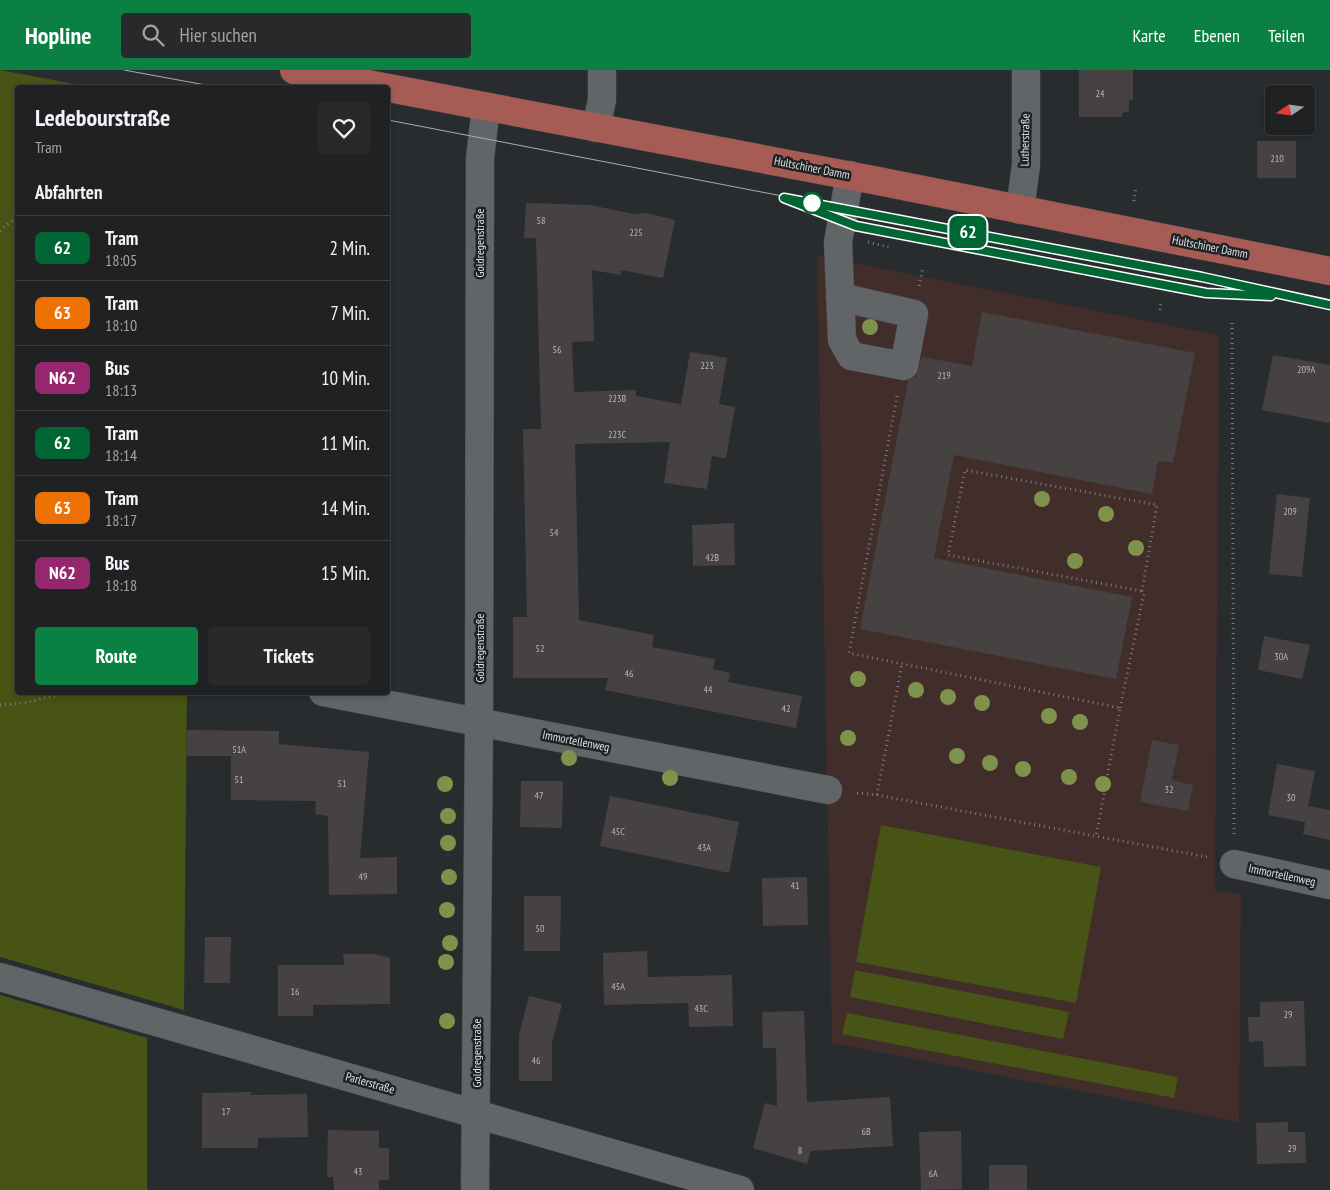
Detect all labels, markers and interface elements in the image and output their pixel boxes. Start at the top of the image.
search box [121,13,471,58]
text: Hopline [25,20,91,51]
icon: search [139,21,167,49]
text: Hier suchen [179,23,257,47]
text: Karte [1132,24,1166,47]
text: Ebenen [1194,24,1240,47]
text: Teilen [1268,24,1305,47]
north arrow [1265,85,1315,135]
map controls [1265,85,1315,135]
house number: 24 [1096,87,1105,100]
text: Ledebourstraße [35,102,170,133]
button: heart [318,102,370,154]
street label: Lutherstraße [1017,113,1032,167]
text: Tram [35,137,62,157]
house number: 210 [1270,152,1284,165]
street label: Hultschiner Damm [773,153,851,182]
text: Abfahrten [35,180,102,204]
unlabelled marker [801,192,823,214]
street label: Goldregenstraße [472,209,487,277]
house number: 58 [537,214,546,227]
line badge: 62 [946,216,990,248]
text: 62 [959,220,977,243]
text: Tram [105,226,138,250]
house number: 225 [629,226,643,239]
street label: Hultschiner Damm [1171,232,1249,261]
text: 62 [54,236,71,259]
text: 2 Min. [329,236,370,260]
text: 18:05 [105,250,137,270]
text: Tram [105,291,138,315]
text: 63 [54,301,71,324]
text: 7 Min. [330,301,370,325]
text: 18:10 [105,315,137,335]
house number: 56 [553,343,562,356]
text: Bus [105,356,129,380]
house number: 223 [700,359,714,372]
house number: 209A [1297,363,1315,376]
text: N62 [49,366,76,389]
text: 10 Min. [321,366,370,390]
house number: 219 [937,369,951,382]
text: 18:13 [105,380,137,400]
house number: 223B [608,392,626,405]
text: Tram [105,421,138,445]
house number: 223C [608,428,626,441]
text: 62 [54,431,71,454]
text: 11 Min. [321,431,370,455]
text: 18:14 [105,445,137,465]
text: Tram [105,486,138,510]
text: 63 [54,496,71,519]
text: 14 Min. [321,496,370,520]
house number: 209 [1283,505,1297,518]
text: 18:17 [105,510,137,530]
house number: 54 [550,526,559,539]
text: Bus [105,551,129,575]
house number: 42B [705,551,719,564]
text: N62 [49,561,76,584]
text: 15 Min. [321,561,370,585]
text: 18:18 [105,575,137,595]
street label: Goldregenstraße [472,614,487,682]
button: Route [35,627,198,685]
button: Tickets [208,627,370,685]
house number: 52 [536,642,545,655]
house number: 30A [1274,650,1288,663]
house number: 46 [625,667,634,680]
house number: 44 [704,683,713,696]
house number: 42 [782,702,791,715]
street label: Immortellenweg [541,727,611,754]
house number: 51A [232,743,246,756]
house number: 51 [235,773,244,786]
house number: 51 [338,777,347,790]
house number: 32 [1165,783,1174,796]
house number: 47 [535,789,544,802]
house number: 30 [1287,791,1296,804]
house number: 45C [611,825,625,838]
house number: 43A [697,841,711,854]
street label: Immortellenweg [1247,860,1317,889]
house number: 49 [359,870,368,883]
house number: 41 [791,879,800,892]
house number: 50 [536,922,545,935]
house number: 45A [611,980,625,993]
house number: 16 [291,985,300,998]
house number: 43C [694,1002,708,1015]
house number: 29 [1284,1008,1293,1021]
street label: Goldregenstraße [469,1019,484,1087]
house number: 46 [532,1054,541,1067]
street label: Parlerstraße [344,1068,397,1097]
house number: 17 [222,1105,231,1118]
house number: 6B [861,1125,871,1138]
house number: 29 [1288,1142,1297,1155]
house number: 8 [798,1144,802,1157]
house number: 43 [354,1165,363,1178]
house number: 6A [928,1167,938,1180]

